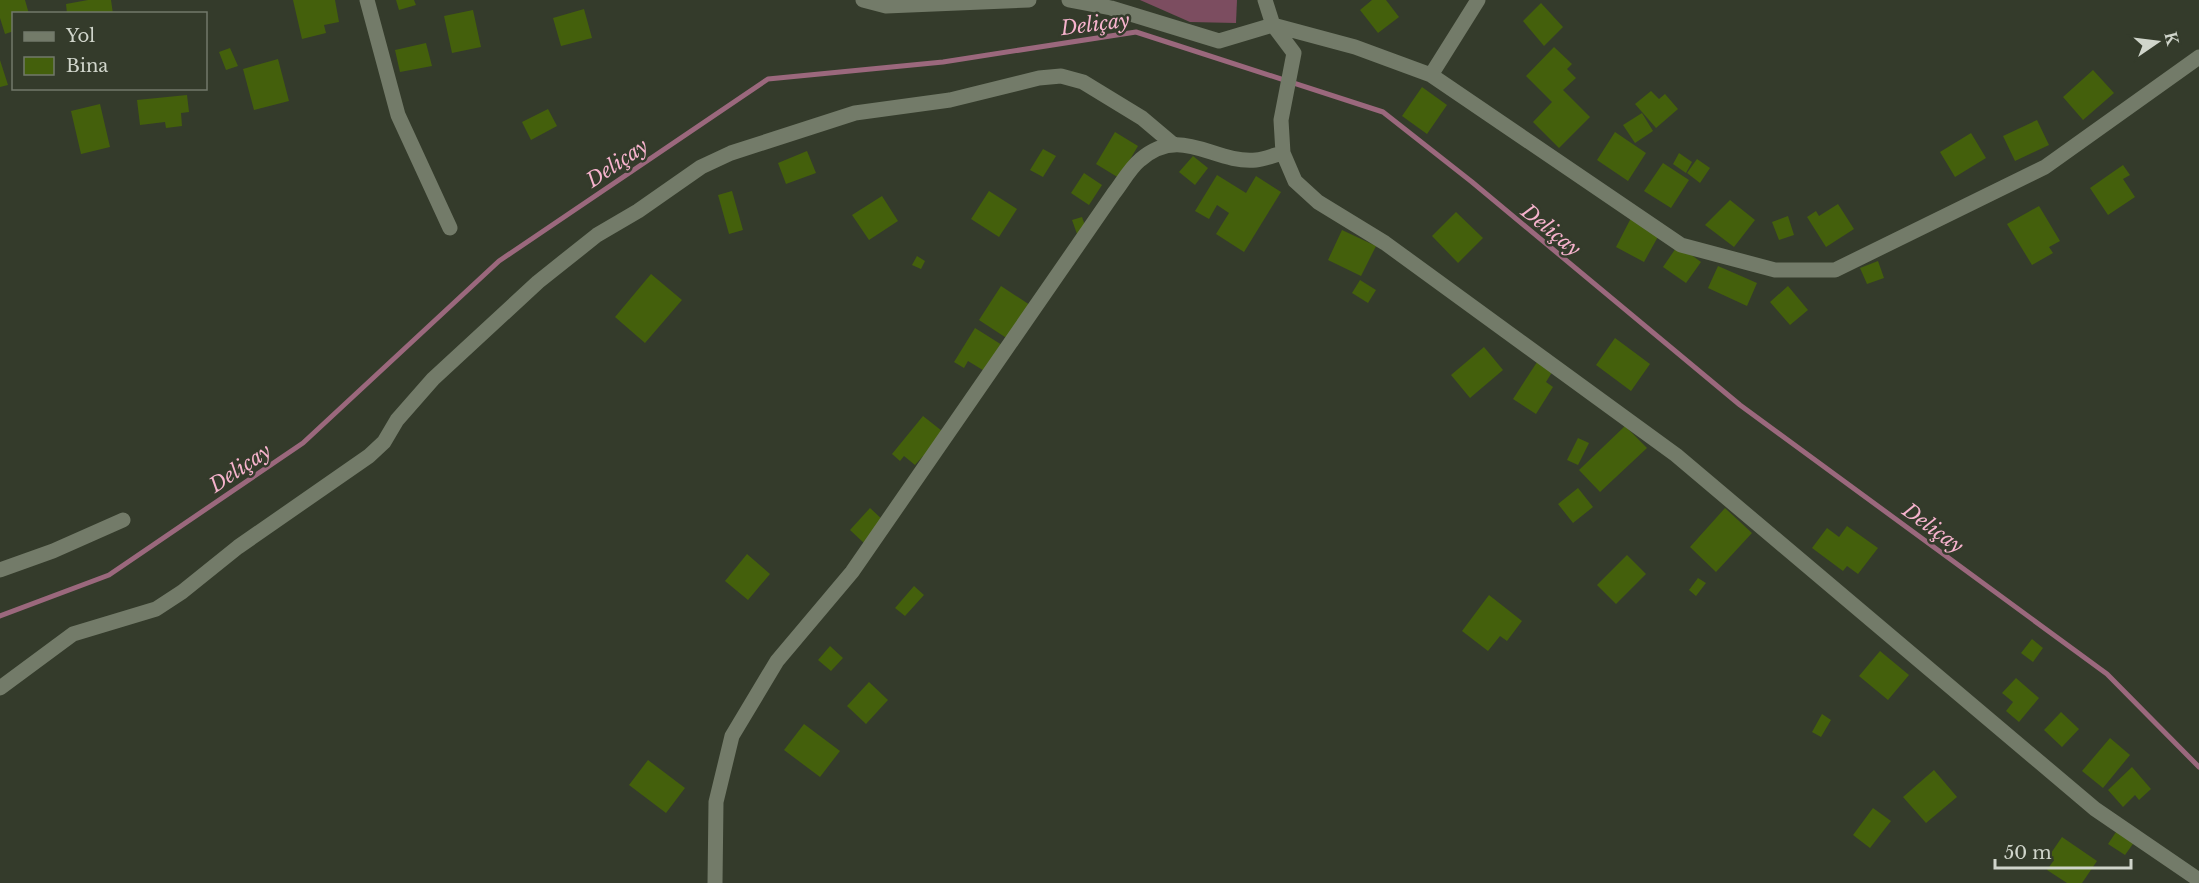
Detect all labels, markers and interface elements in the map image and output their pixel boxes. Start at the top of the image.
water label: Deliçay [1058,8,1131,40]
legend [12,12,207,90]
north arrow [2127,12,2187,72]
text: Yol [65,25,95,47]
text: K [2160,30,2183,48]
text: Bina [66,55,108,77]
water label: Deliçay [581,133,653,193]
water label: Deliçay [1516,198,1586,262]
water label: Deliçay [204,438,276,498]
water label: Deliçay [1897,497,1969,558]
scale bar [1995,832,2132,870]
text: 50 m [2004,842,2052,864]

